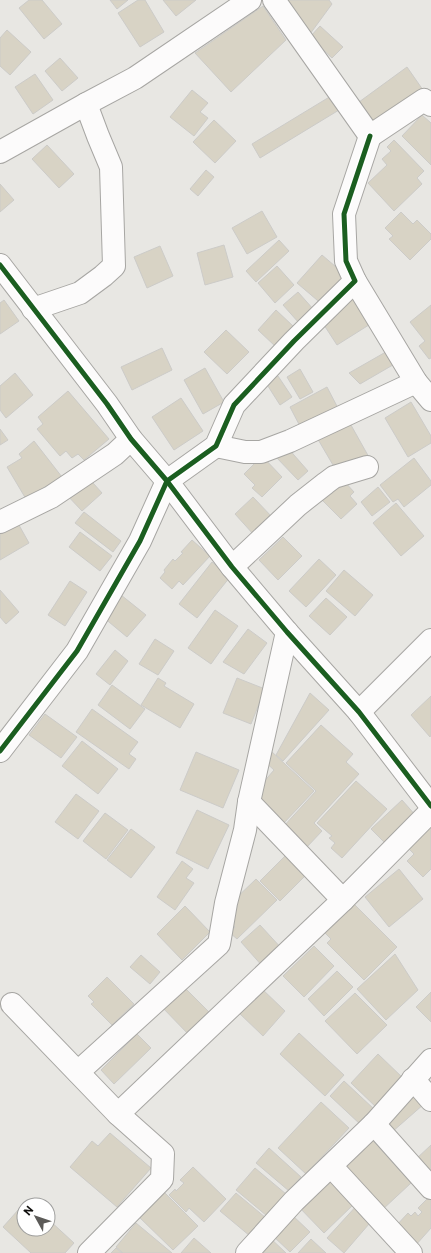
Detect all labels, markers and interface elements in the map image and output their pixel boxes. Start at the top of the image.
north arrow [16,1197,56,1237]
text: N [20,1203,36,1218]

